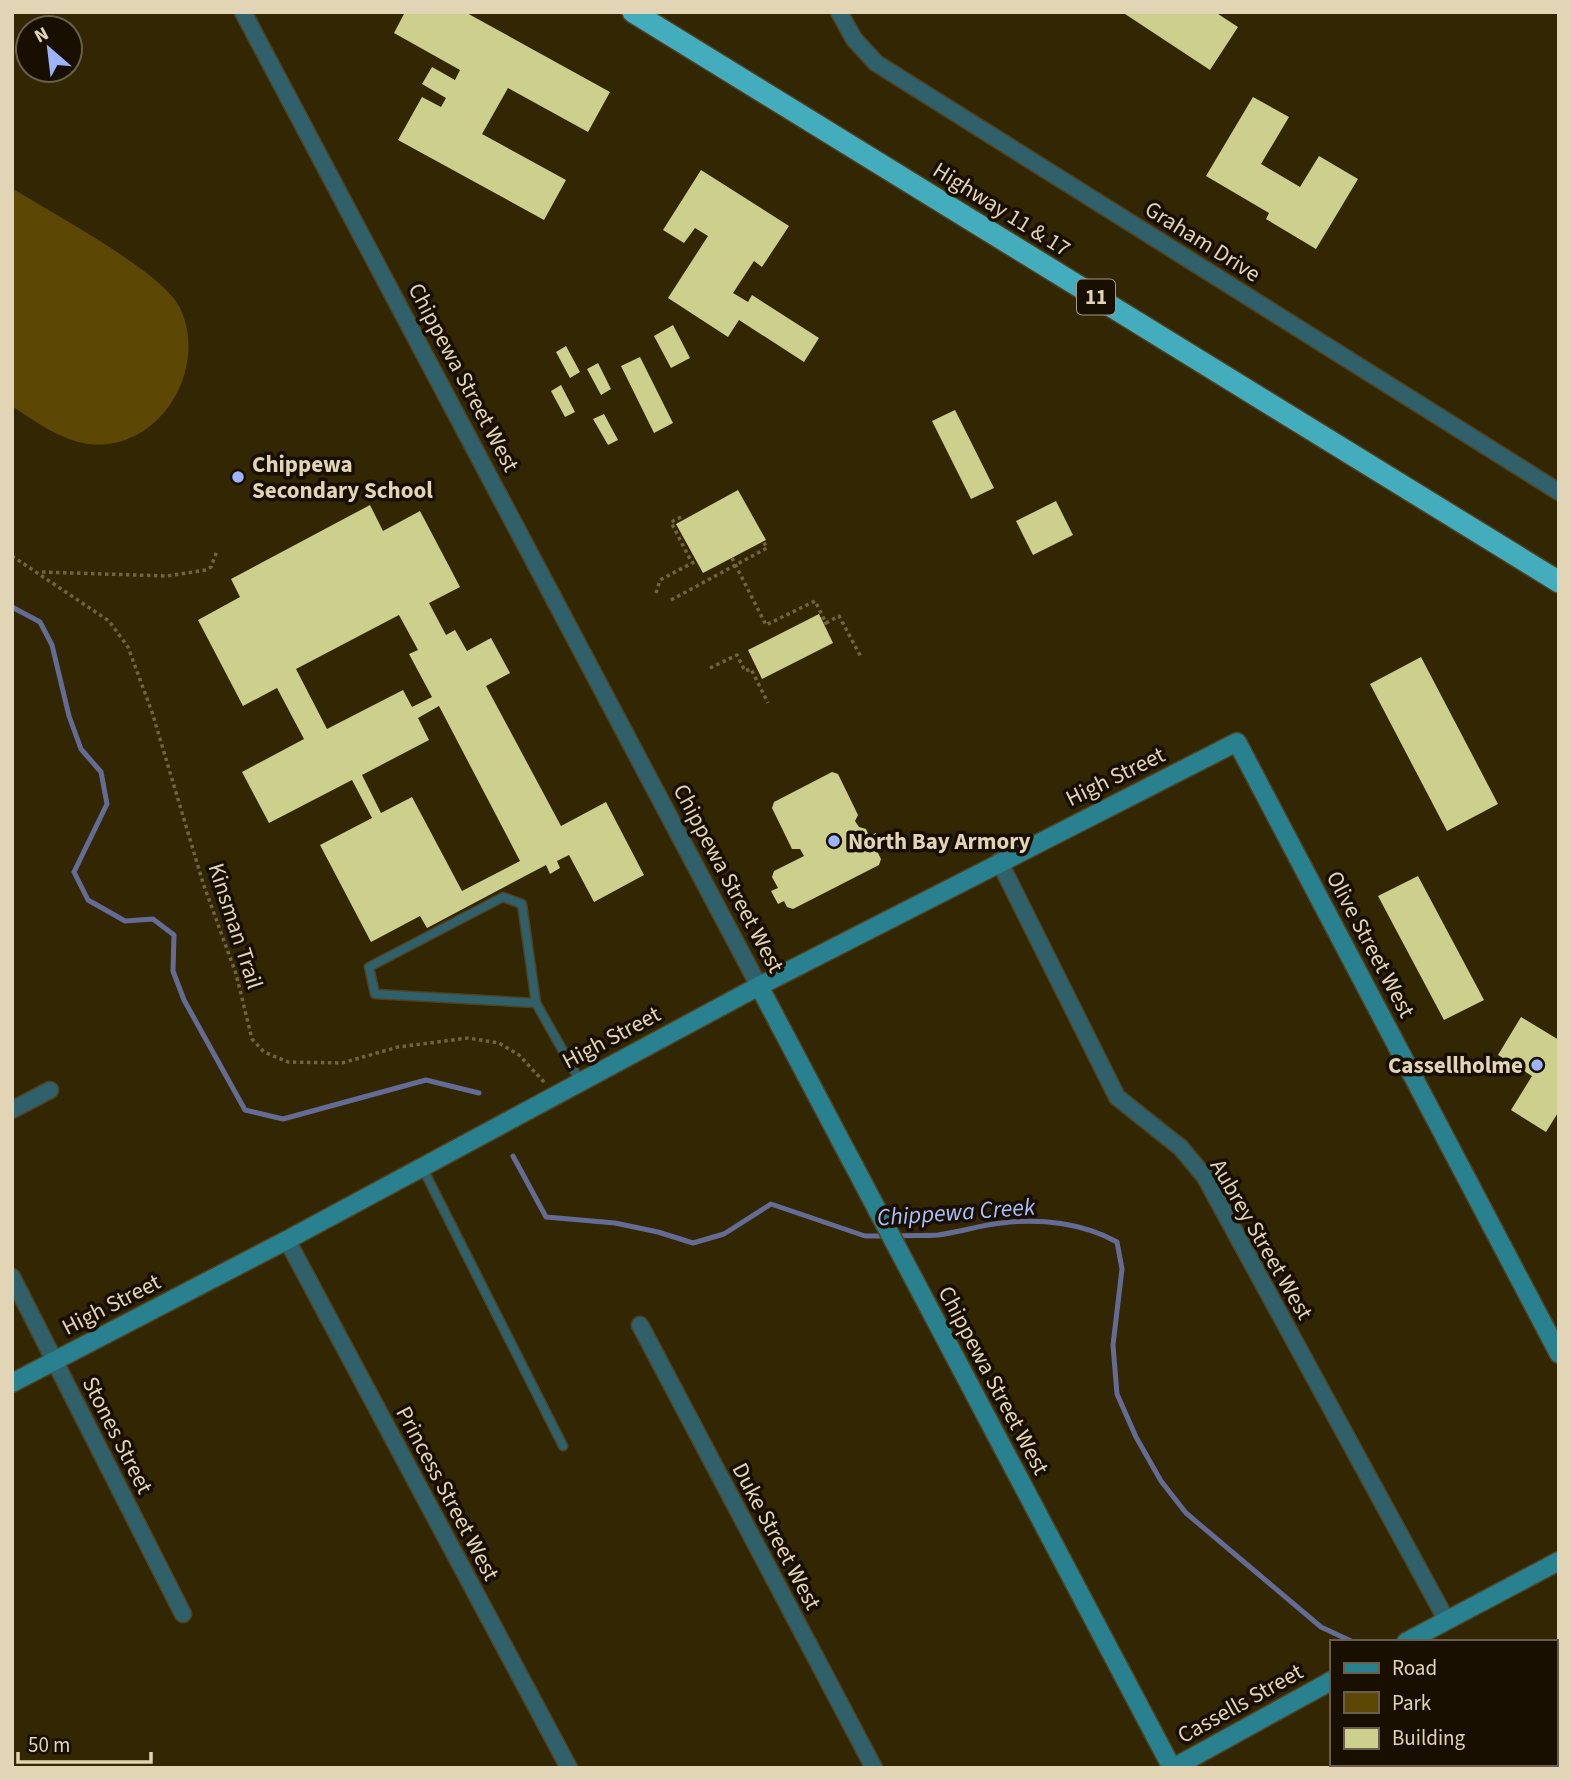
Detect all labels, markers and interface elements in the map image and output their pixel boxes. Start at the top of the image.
north arrow [14,14,84,84]
text: N [30,20,54,50]
street label: Highway 11 & 17 [926,154,1077,265]
street label: Graham Drive [1139,193,1267,290]
street label: Chippewa Street West [400,277,527,478]
road number: 11 [1077,280,1115,314]
place label: Chippewa Secondary School [252,448,433,507]
marker: Chippewa Secondary School [230,469,246,485]
street label: High Street [1060,738,1171,815]
street label: Chippewa Street West [665,778,792,979]
place label: North Bay Armory [848,825,1031,858]
marker: North Bay Armory [826,833,842,849]
street label: Kinsman Trail [200,859,271,993]
street label: Olive Street West [1318,865,1423,1024]
street label: High Street [556,998,666,1077]
place label: Cassellholme [1388,1049,1523,1082]
marker: Cassellholme [1529,1057,1545,1073]
street label: Aubrey Street West [1202,1153,1321,1326]
water label: Chippewa Creek [876,1189,1037,1235]
street label: High Street [56,1265,167,1343]
street label: Chippewa Street West [930,1280,1057,1481]
street label: Stones Street [74,1371,161,1500]
street label: Princess Street West [388,1400,508,1586]
street label: Duke Street West [724,1457,829,1616]
legend [1330,1640,1557,1766]
text: Road [1392,1653,1437,1683]
street label: Cassells Street [1171,1655,1309,1752]
text: Park [1392,1688,1432,1718]
scale bar [18,1720,150,1764]
text: Building [1392,1723,1466,1753]
text: 50 m [28,1730,70,1760]

